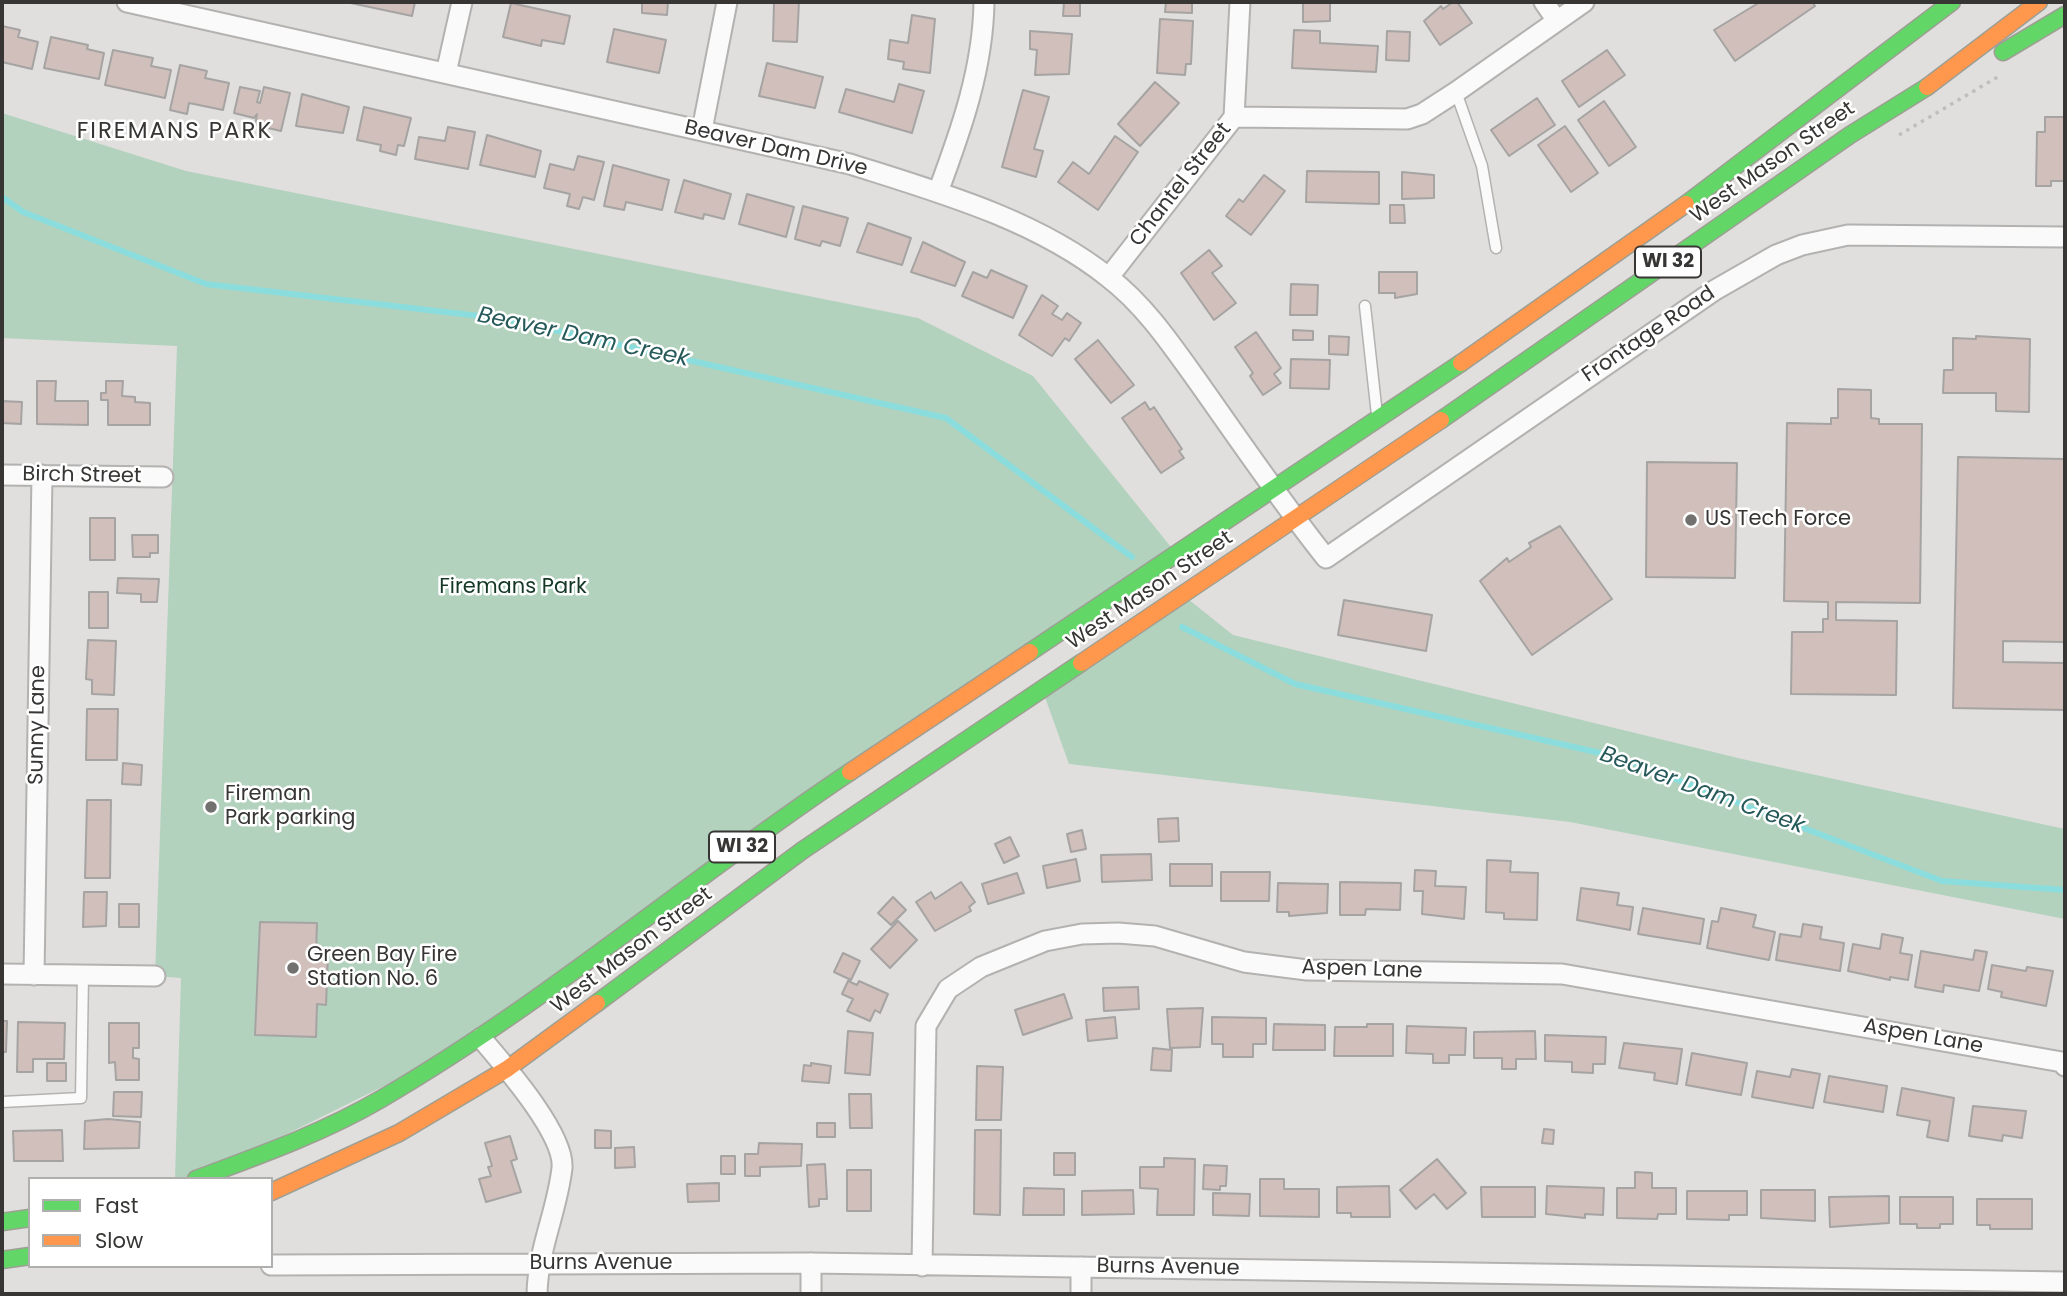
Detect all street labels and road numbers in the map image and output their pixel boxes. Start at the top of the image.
street label: West Mason Street [1686,97,1860,229]
street label: Beaver Dam Drive [682,116,870,182]
street label: Chantel Street [1125,118,1237,252]
road number: WI 32 [1635,246,1701,278]
street label: Frontage Road [1578,281,1720,389]
street label: Birch Street [22,462,142,490]
street label: West Mason Street [1062,526,1238,656]
street label: Sunny Lane [24,665,52,785]
road number: WI 32 [709,832,775,862]
street label: West Mason Street [547,882,717,1020]
street label: Aspen Lane [1301,955,1423,985]
street label: Aspen Lane [1861,1014,1985,1060]
street label: Burns Avenue [529,1251,673,1277]
street label: Burns Avenue [1096,1254,1240,1282]

